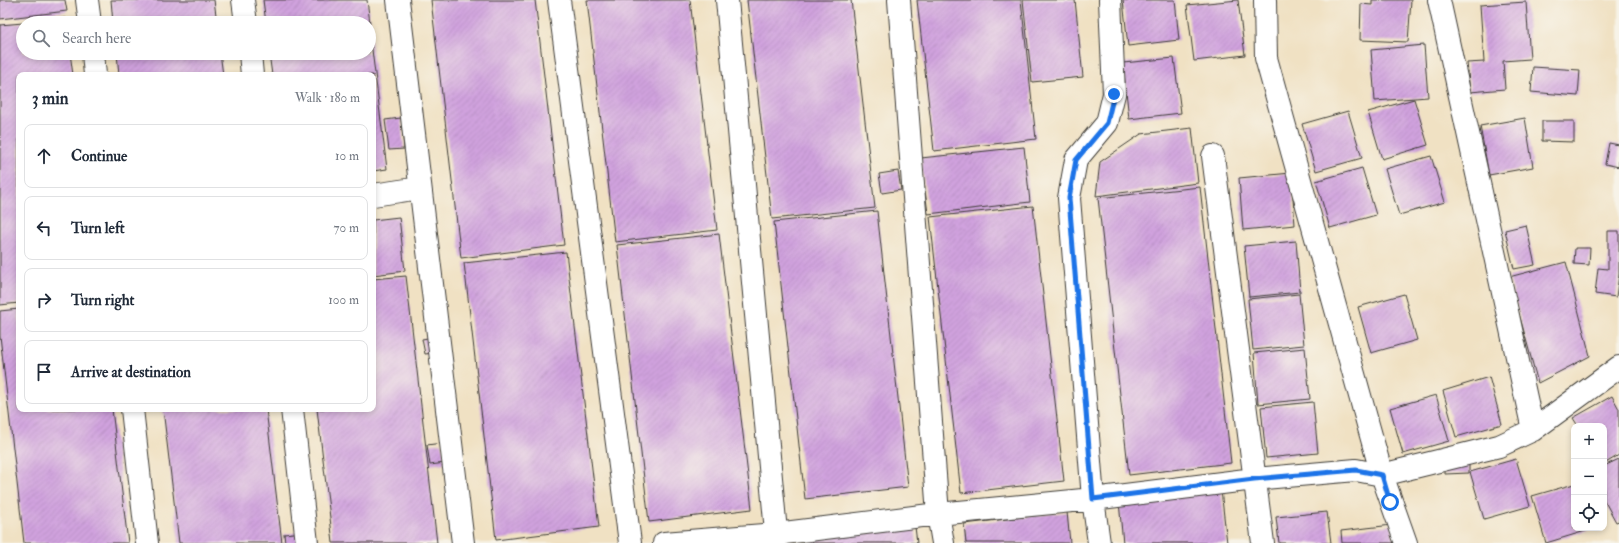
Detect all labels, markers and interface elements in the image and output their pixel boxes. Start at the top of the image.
search box [16,16,376,60]
icon: search [30,27,52,49]
text: Search here [62,29,131,48]
route end [1105,85,1123,103]
text: 3 min [32,88,69,109]
text: Walk · 180 m [295,90,360,106]
icon: ahead [33,145,55,167]
text: Continue [71,147,127,166]
text: 10 m [335,148,359,164]
icon: left [33,217,55,239]
text: Turn left [71,219,125,238]
text: 70 m [334,220,359,236]
icon: right [33,289,55,311]
text: Turn right [71,291,134,310]
text: 100 m [328,292,359,308]
icon: arrive [33,361,55,383]
text: Arrive at destination [71,363,191,382]
map controls [1571,423,1607,531]
button: + [1571,423,1607,459]
button: − [1571,459,1607,495]
route start [1381,493,1399,511]
button: locate [1571,495,1607,531]

